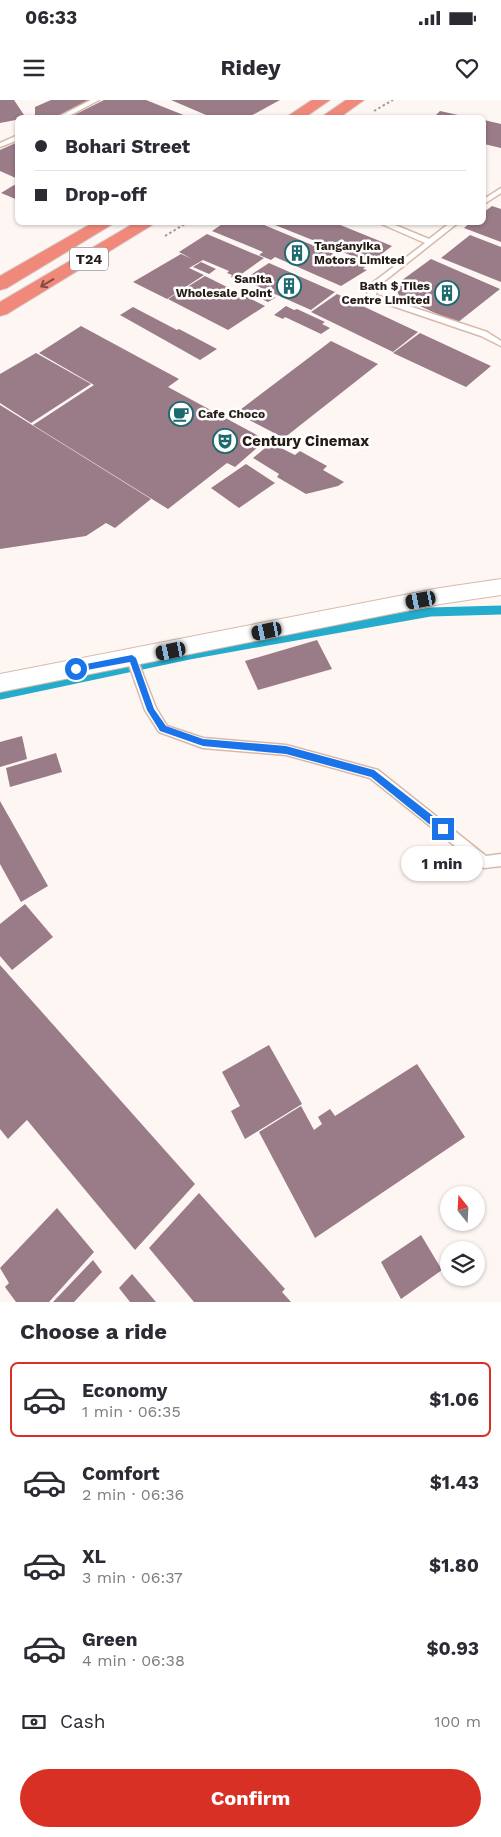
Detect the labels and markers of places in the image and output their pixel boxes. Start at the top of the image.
place label: Tanganyika Motors Limited [314,239,405,267]
building icon: Tanganyika Motors Limited [284,240,310,266]
place label: Sanita Wholesale Point [176,272,273,300]
building icon: Sanita Wholesale Point [276,273,302,299]
place label: Bath $ Tiles Centre Limited [342,279,431,307]
building icon: Bath $ Tiles Centre Limited [434,280,460,306]
cafe icon: Cafe Choco [168,401,194,427]
place label: Cafe Choco [198,407,265,421]
theatre icon: Century Cinemax [212,428,238,454]
place label: Century Cinemax [242,432,369,450]

